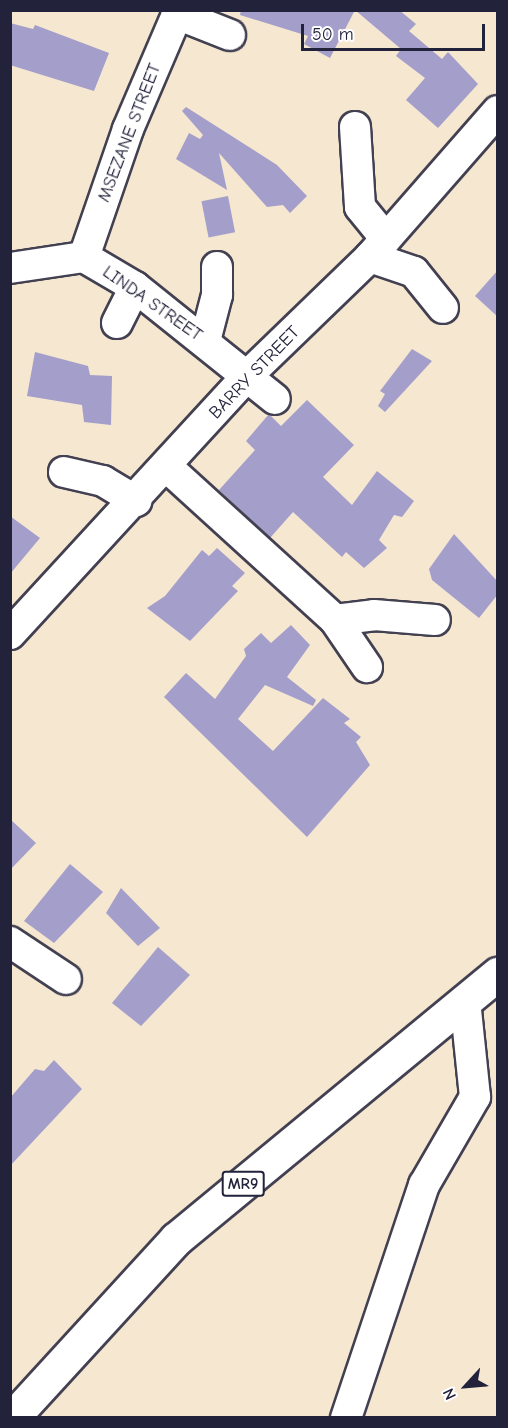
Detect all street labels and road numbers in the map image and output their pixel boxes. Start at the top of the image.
street label: MSEZANE STREET [94,61,166,205]
street label: LINDA STREET [98,262,206,346]
street label: BARRY STREET [205,322,305,424]
road number: MR9 [220,1171,266,1197]

